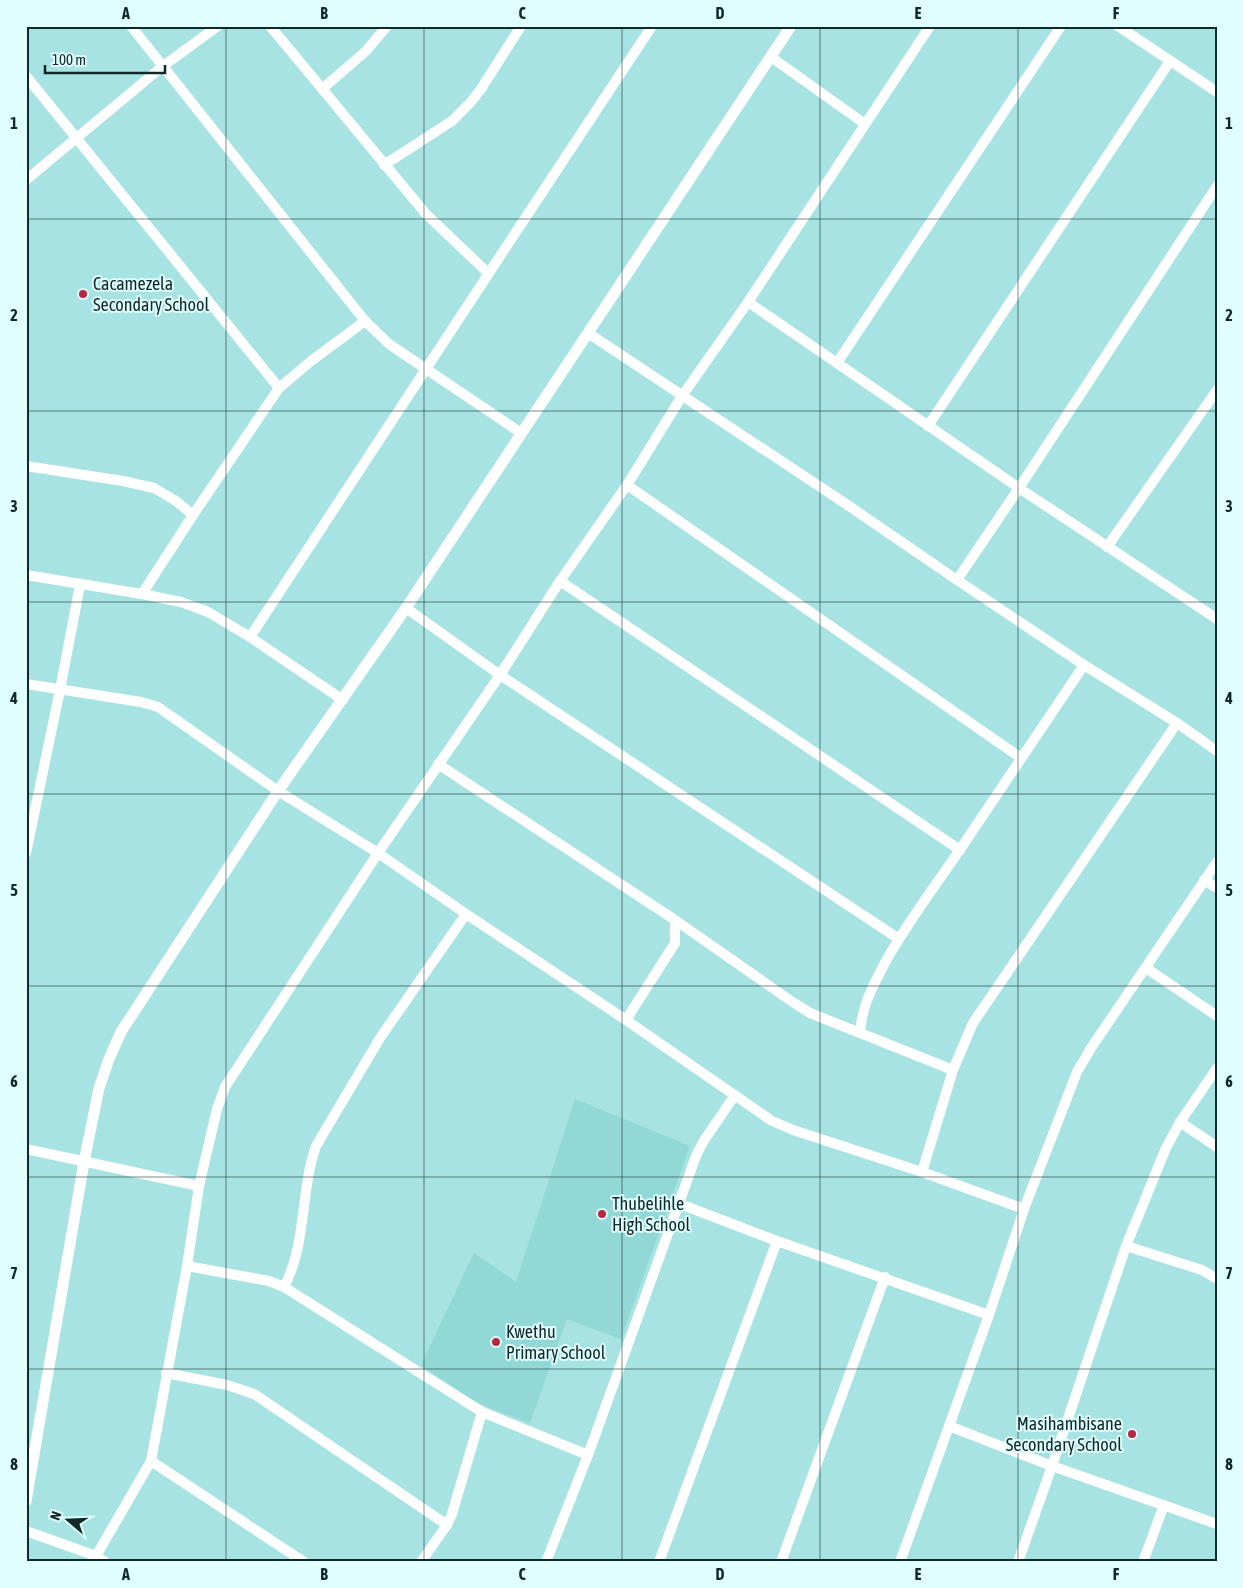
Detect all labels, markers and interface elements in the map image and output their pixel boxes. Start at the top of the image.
text: A [121,4,130,22]
text: B [320,4,328,22]
text: C [518,4,526,22]
text: D [716,4,725,22]
text: E [915,4,922,22]
text: F [1113,4,1120,22]
scale bar [45,42,165,74]
text: 100 m [52,51,86,68]
text: 1 [10,114,18,132]
text: 1 [1225,114,1233,132]
place label: Cacamezela Secondary School [93,273,209,315]
marker: Cacamezela Secondary School [77,288,89,300]
text: 2 [10,306,18,324]
text: 2 [1225,306,1233,324]
text: 3 [10,497,18,515]
text: 3 [1225,497,1233,515]
text: 4 [9,689,18,707]
text: 4 [1224,689,1233,707]
text: 5 [10,881,18,899]
text: 5 [1225,881,1233,899]
text: 6 [10,1072,18,1090]
text: 6 [1225,1072,1233,1090]
place label: Thubelihle High School [612,1193,690,1235]
marker: Thubelihle High School [596,1208,608,1220]
text: 7 [10,1264,18,1282]
text: 7 [1225,1264,1233,1282]
place label: Kwethu Primary School [506,1321,606,1363]
marker: Kwethu Primary School [490,1336,502,1348]
place label: Masihambisane Secondary School [1006,1413,1122,1455]
marker: Masihambisane Secondary School [1126,1428,1138,1440]
text: 8 [10,1455,18,1473]
text: 8 [1225,1455,1233,1473]
north arrow [42,1496,92,1546]
text: N [47,1509,65,1522]
text: A [121,1565,130,1583]
text: B [320,1565,328,1583]
text: C [518,1565,526,1583]
text: D [716,1565,725,1583]
text: E [915,1565,922,1583]
text: F [1113,1565,1120,1583]

